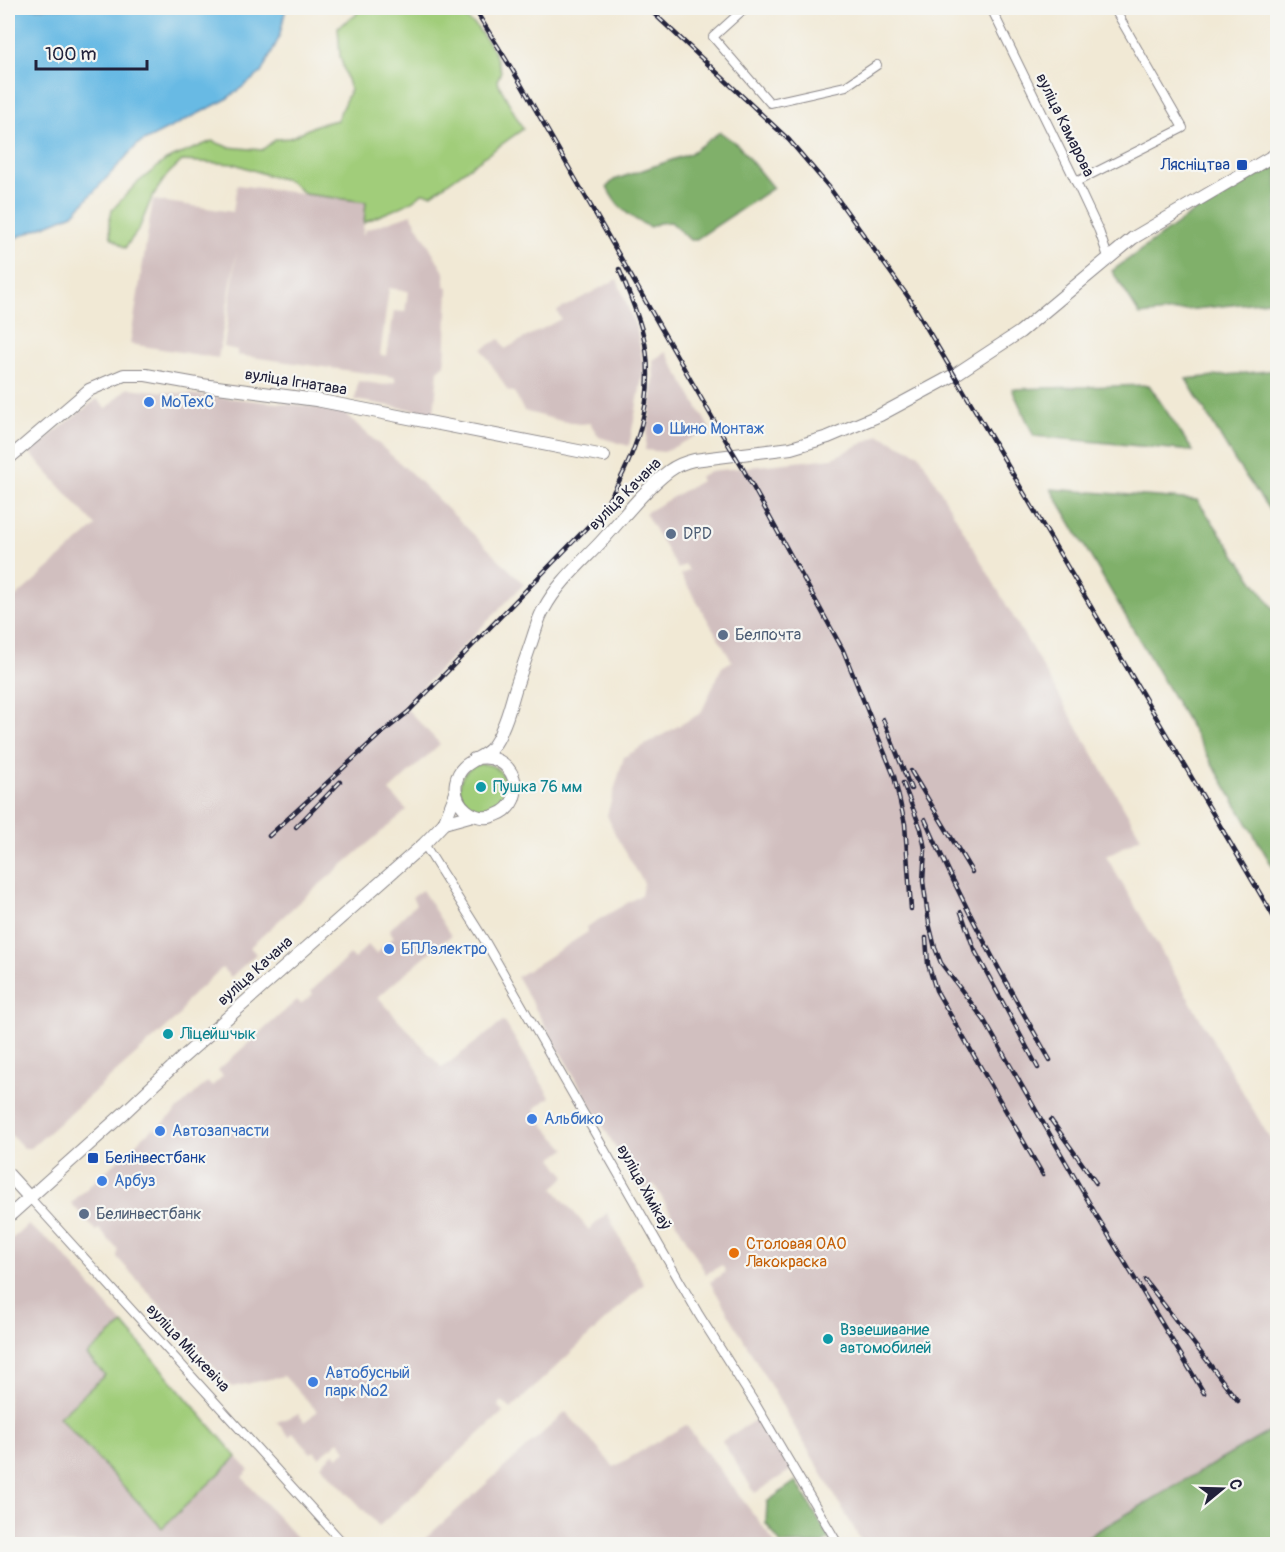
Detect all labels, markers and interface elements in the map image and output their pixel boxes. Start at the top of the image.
scale bar [36,33,147,71]
text: 100 m [45,43,97,66]
street label: вуліца Камарова [1031,70,1099,180]
place label: Лясніцтва [1160,155,1230,175]
marker: Лясніцтва [1235,158,1249,172]
street label: вуліца Ігнатава [244,364,348,400]
place label: MoTexC [161,392,214,412]
marker: MoTexC [142,395,156,409]
place label: Шино Монтаж [670,419,765,439]
marker: Шино Монтаж [651,422,665,436]
street label: вуліца Качана [585,454,665,534]
place label: DPD [683,524,712,544]
marker: DPD [664,527,678,541]
place label: Белпочта [735,625,801,645]
marker: Белпочта [716,628,730,642]
place label: Пушка 76 мм [493,777,582,797]
marker: Пушка 76 мм [474,780,488,794]
street label: вуліца Качана [213,932,297,1010]
place label: БПЛэлектро [401,939,488,959]
marker: БПЛэлектро [382,942,396,956]
place label: Ліцейшчык [179,1024,256,1044]
marker: Ліцейшчык [161,1027,175,1041]
place label: Альбико [544,1109,604,1129]
marker: Альбико [525,1112,539,1126]
place label: Автозапчасти [172,1121,269,1141]
marker: Автозапчасти [153,1124,167,1138]
street label: вуліца Хімікаў [612,1141,676,1233]
place label: Белінвестбанк [105,1148,206,1168]
marker: Белінвестбанк [86,1151,100,1165]
place label: Арбуз [114,1171,156,1191]
marker: Арбуз [95,1174,109,1188]
place label: Белинвестбанк [96,1204,201,1224]
marker: Белинвестбанк [77,1207,91,1221]
place label: Столовая ОАО Лакокраска [745,1234,847,1272]
marker: Столовая ОАО Лакокраска [727,1246,741,1260]
street label: вуліца Міцкевіча [142,1300,234,1396]
place label: Взвешивание автомобилей [840,1320,931,1358]
marker: Взвешивание автомобилей [821,1332,835,1346]
place label: Автобусный парк №2 [325,1363,410,1401]
marker: Автобусный парк №2 [306,1375,320,1389]
north arrow [1192,1459,1252,1519]
text: С [1224,1477,1246,1492]

